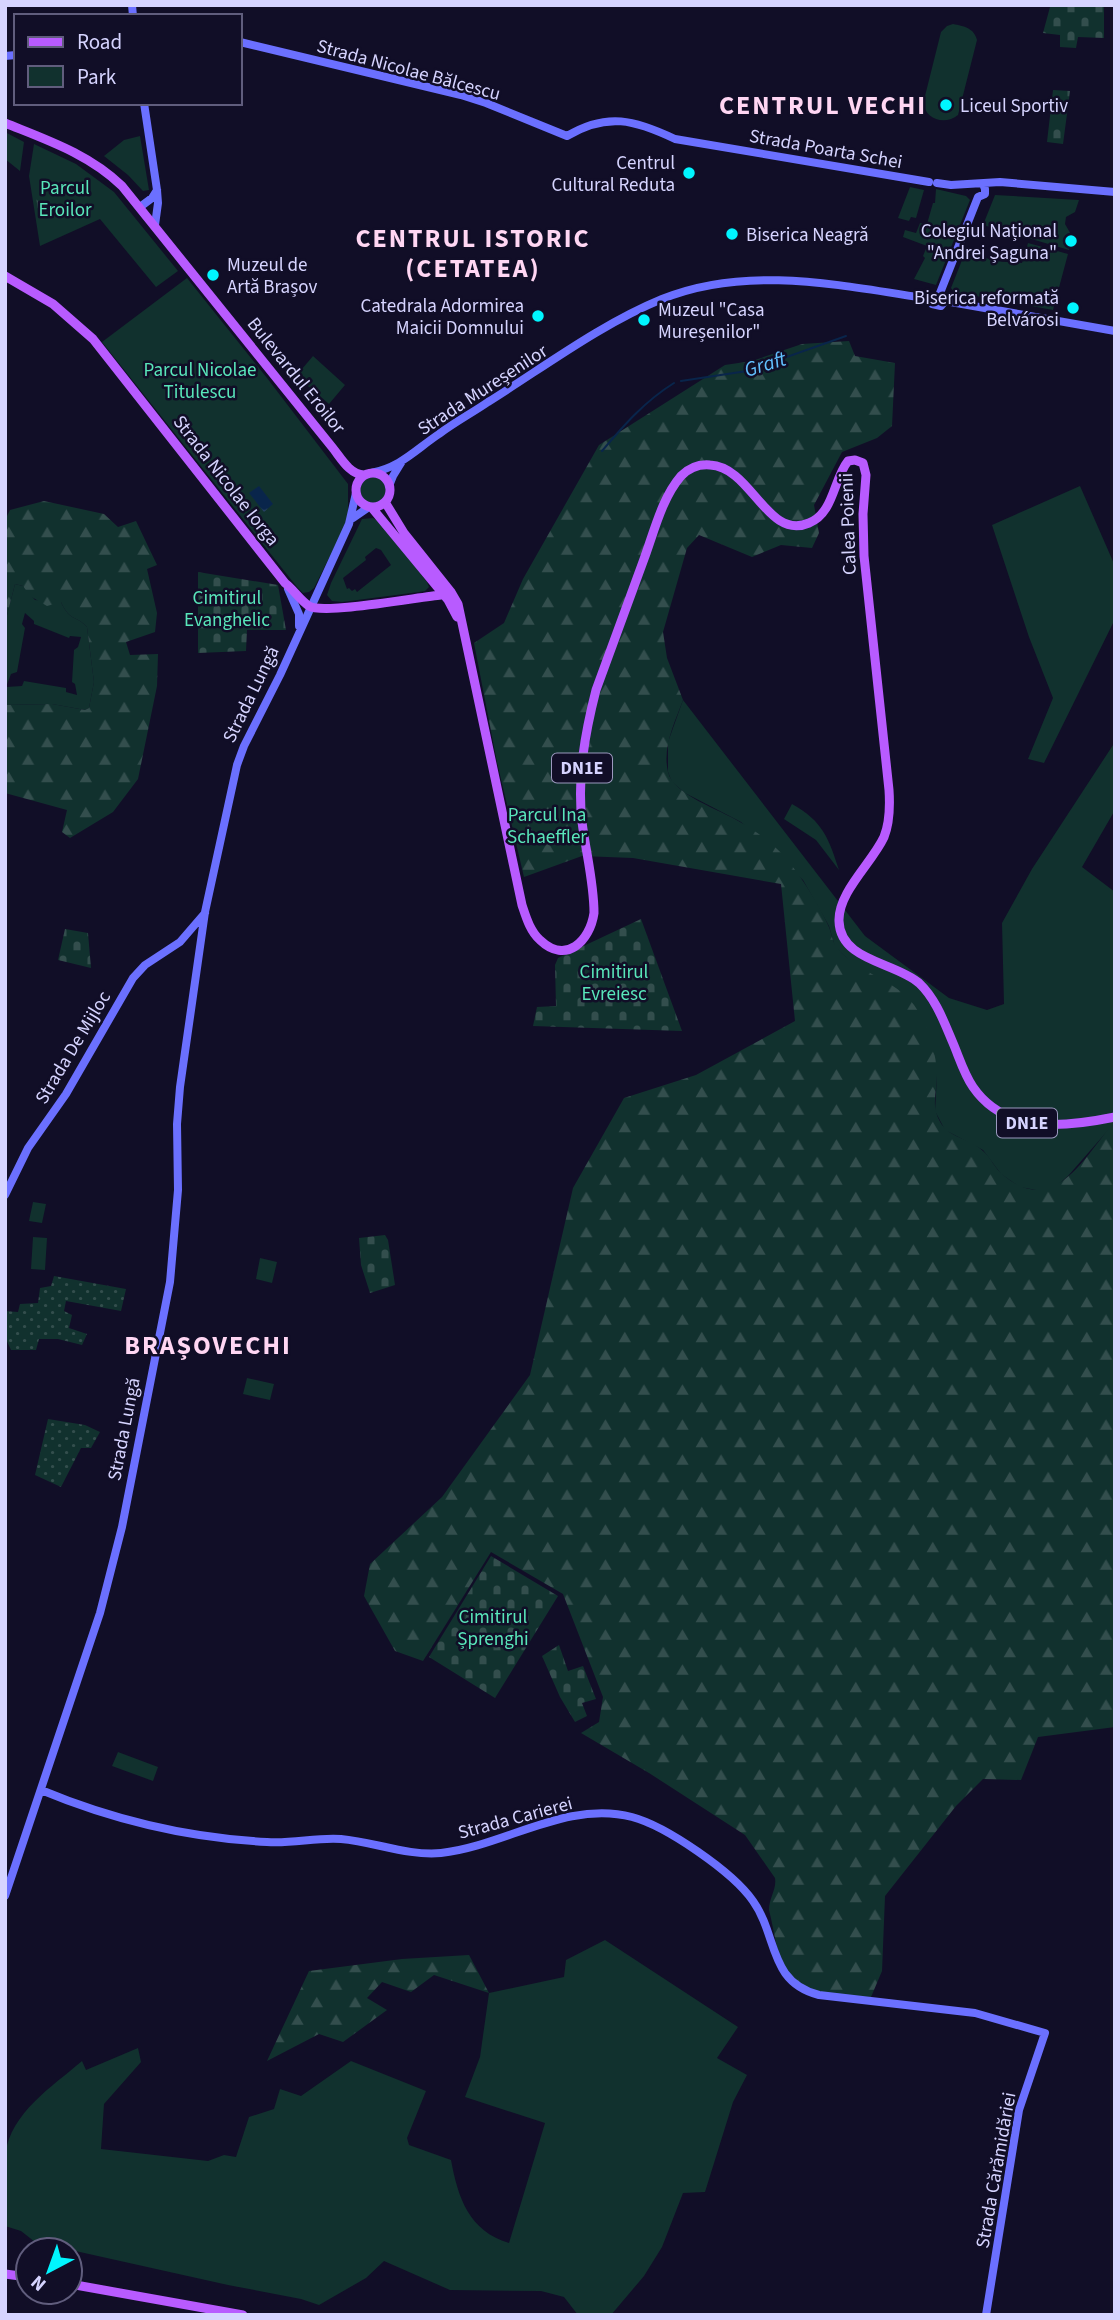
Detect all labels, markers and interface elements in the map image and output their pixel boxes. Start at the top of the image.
legend [14,14,242,105]
text: Road [77,27,122,57]
street label: Strada Nicolae Bălcescu [314,33,503,108]
text: Park [77,62,117,92]
district label: CENTRUL VECHI [719,87,927,124]
place label: Liceul Sportiv [960,93,1068,120]
marker: Liceul Sportiv [938,97,954,113]
street label: Strada Poarta Schei [747,123,904,176]
place label: Centrul Cultural Reduta [552,150,675,199]
marker: Centrul Cultural Reduta [681,165,697,181]
park label: Parcul Eroilor [38,175,92,224]
place label: Colegiul Național "Andrei Șaguna" [921,218,1057,267]
district label: CENTRUL ISTORIC (CETATEA) [355,220,591,287]
place label: Biserica Neagră [746,222,869,249]
marker: Biserica Neagră [724,226,740,242]
marker: Colegiul Național "Andrei Șaguna" [1063,233,1079,249]
place label: Muzeul de Artă Brașov [227,252,317,301]
marker: Muzeul de Artă Brașov [205,267,221,283]
place label: Biserica reformată Belvárosi [914,285,1059,334]
place label: Catedrala Adormirea Maicii Domnului [360,293,524,342]
place label: Muzeul "Casa Mureșenilor" [658,297,765,346]
marker: Biserica reformată Belvárosi [1065,300,1081,316]
marker: Catedrala Adormirea Maicii Domnului [530,308,546,324]
street label: Bulevardul Eroilor [240,312,352,440]
marker: Muzeul "Casa Mureșenilor" [636,312,652,328]
street label: Strada Mureșenilor [413,338,553,442]
water label: Graft [740,343,791,385]
park label: Parcul Nicolae Titulescu [144,357,256,406]
street label: Strada Nicolae Iorga [166,410,286,552]
street label: Calea Poienii [833,472,864,576]
park label: Cimitirul Evanghelic [184,585,270,634]
street label: Strada Lungă [216,642,286,747]
road number: DN1E [552,754,612,782]
park label: Parcul Ina Schaeffler [507,802,587,851]
park label: Cimitirul Evreiesc [580,959,649,1008]
street label: Strada De Mijloc [29,986,118,1109]
road number: DN1E [997,1108,1057,1138]
district label: BRAȘOVECHI [124,1327,292,1364]
street label: Strada Lungă [101,1375,148,1483]
park label: Cimitirul Șprenghi [457,1604,529,1653]
street label: Strada Carierei [455,1790,576,1847]
street label: Strada Cărămidăriei [969,2090,1023,2250]
north arrow [14,2236,84,2306]
text: N [25,2268,52,2297]

